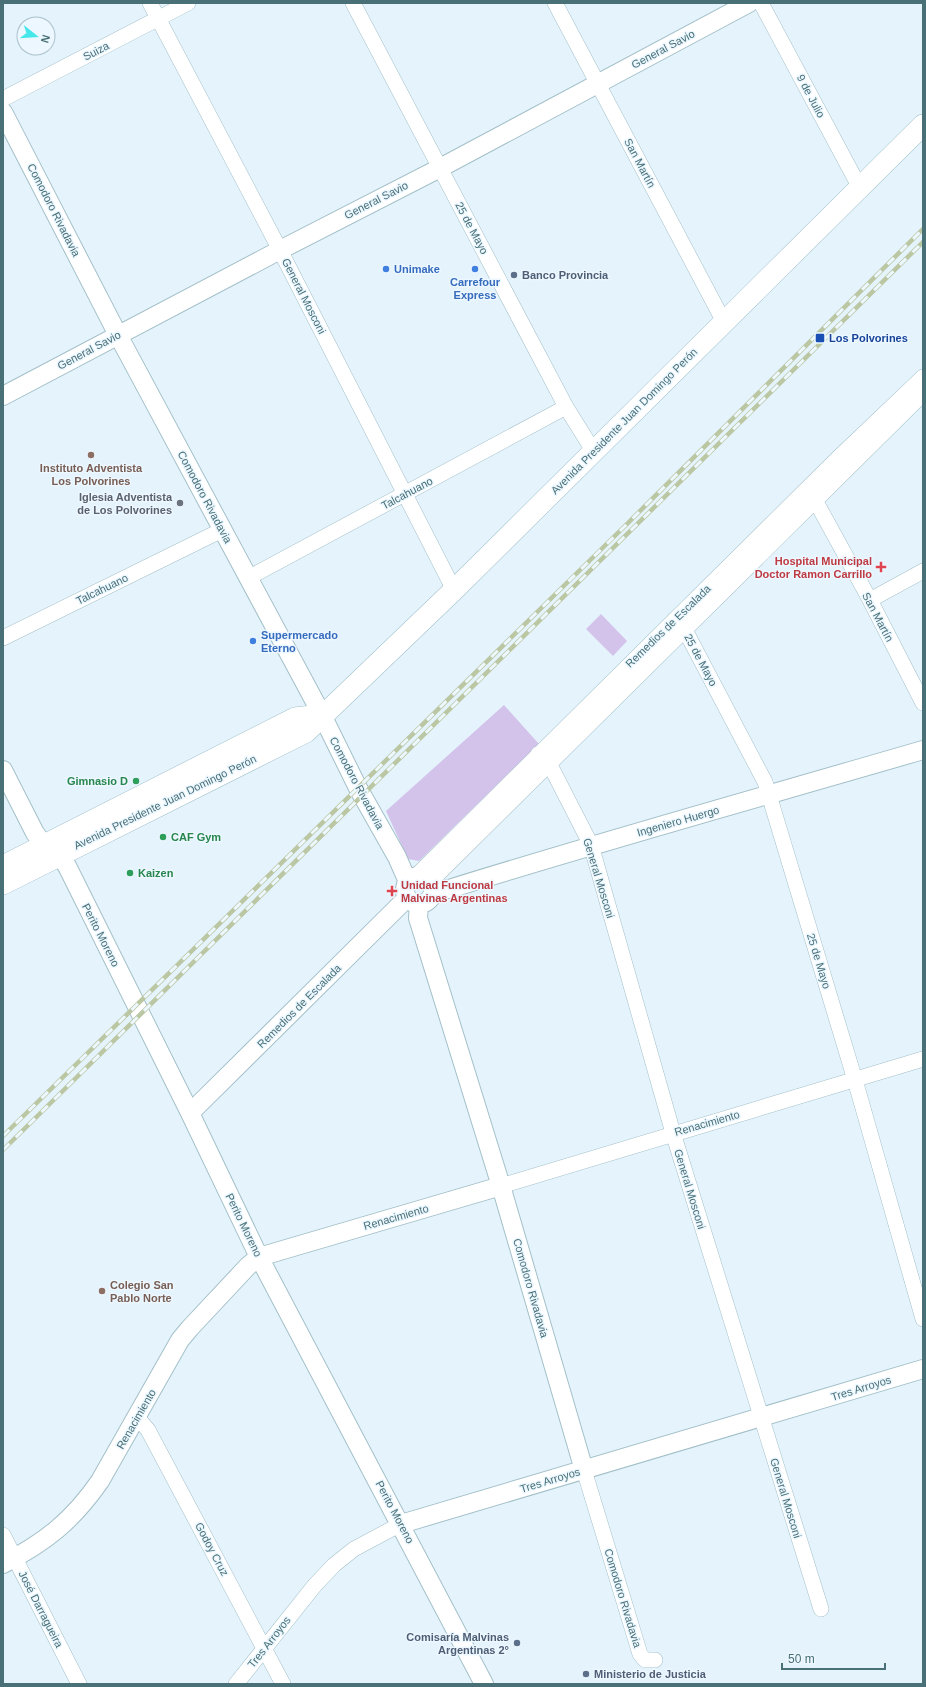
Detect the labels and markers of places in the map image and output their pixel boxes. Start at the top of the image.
place label: Unimake [394,263,440,275]
marker: Unimake [381,264,391,274]
marker: Carrefour Express [470,264,480,274]
place label: Banco Provincia [522,269,609,281]
marker: Banco Provincia [509,270,519,280]
place label: Carrefour Express [450,276,501,301]
marker: Los Polvorines [814,332,826,344]
place label: Los Polvorines [829,332,908,344]
marker: Instituto Adventista Los Polvorines [86,450,96,460]
place label: Instituto Adventista Los Polvorines [40,462,143,487]
place label: Iglesia Adventista de Los Polvorines [77,491,173,516]
marker: Iglesia Adventista de Los Polvorines [175,498,185,508]
place label: Hospital Municipal Doctor Ramon Carrillo [755,555,872,580]
marker: Hospital Municipal Doctor Ramon Carrillo [875,561,887,573]
place label: Supermercado Eterno [261,629,338,654]
marker: Supermercado Eterno [248,636,258,646]
place label: Gimnasio D [67,775,128,787]
marker: Gimnasio D [131,776,141,786]
place label: CAF Gym [171,831,221,843]
marker: CAF Gym [158,832,168,842]
place label: Kaizen [138,867,174,879]
marker: Kaizen [125,868,135,878]
place label: Unidad Funcional Malvinas Argentinas [401,879,508,904]
marker: Unidad Funcional Malvinas Argentinas [386,885,398,897]
place label: Colegio San Pablo Norte [110,1279,174,1304]
marker: Colegio San Pablo Norte [97,1286,107,1296]
place label: Comisaría Malvinas Argentinas 2° [406,1631,509,1656]
marker: Comisaría Malvinas Argentinas 2° [512,1638,522,1648]
place label: Ministerio de Justicia [594,1668,707,1680]
marker: Ministerio de Justicia [581,1669,591,1679]

